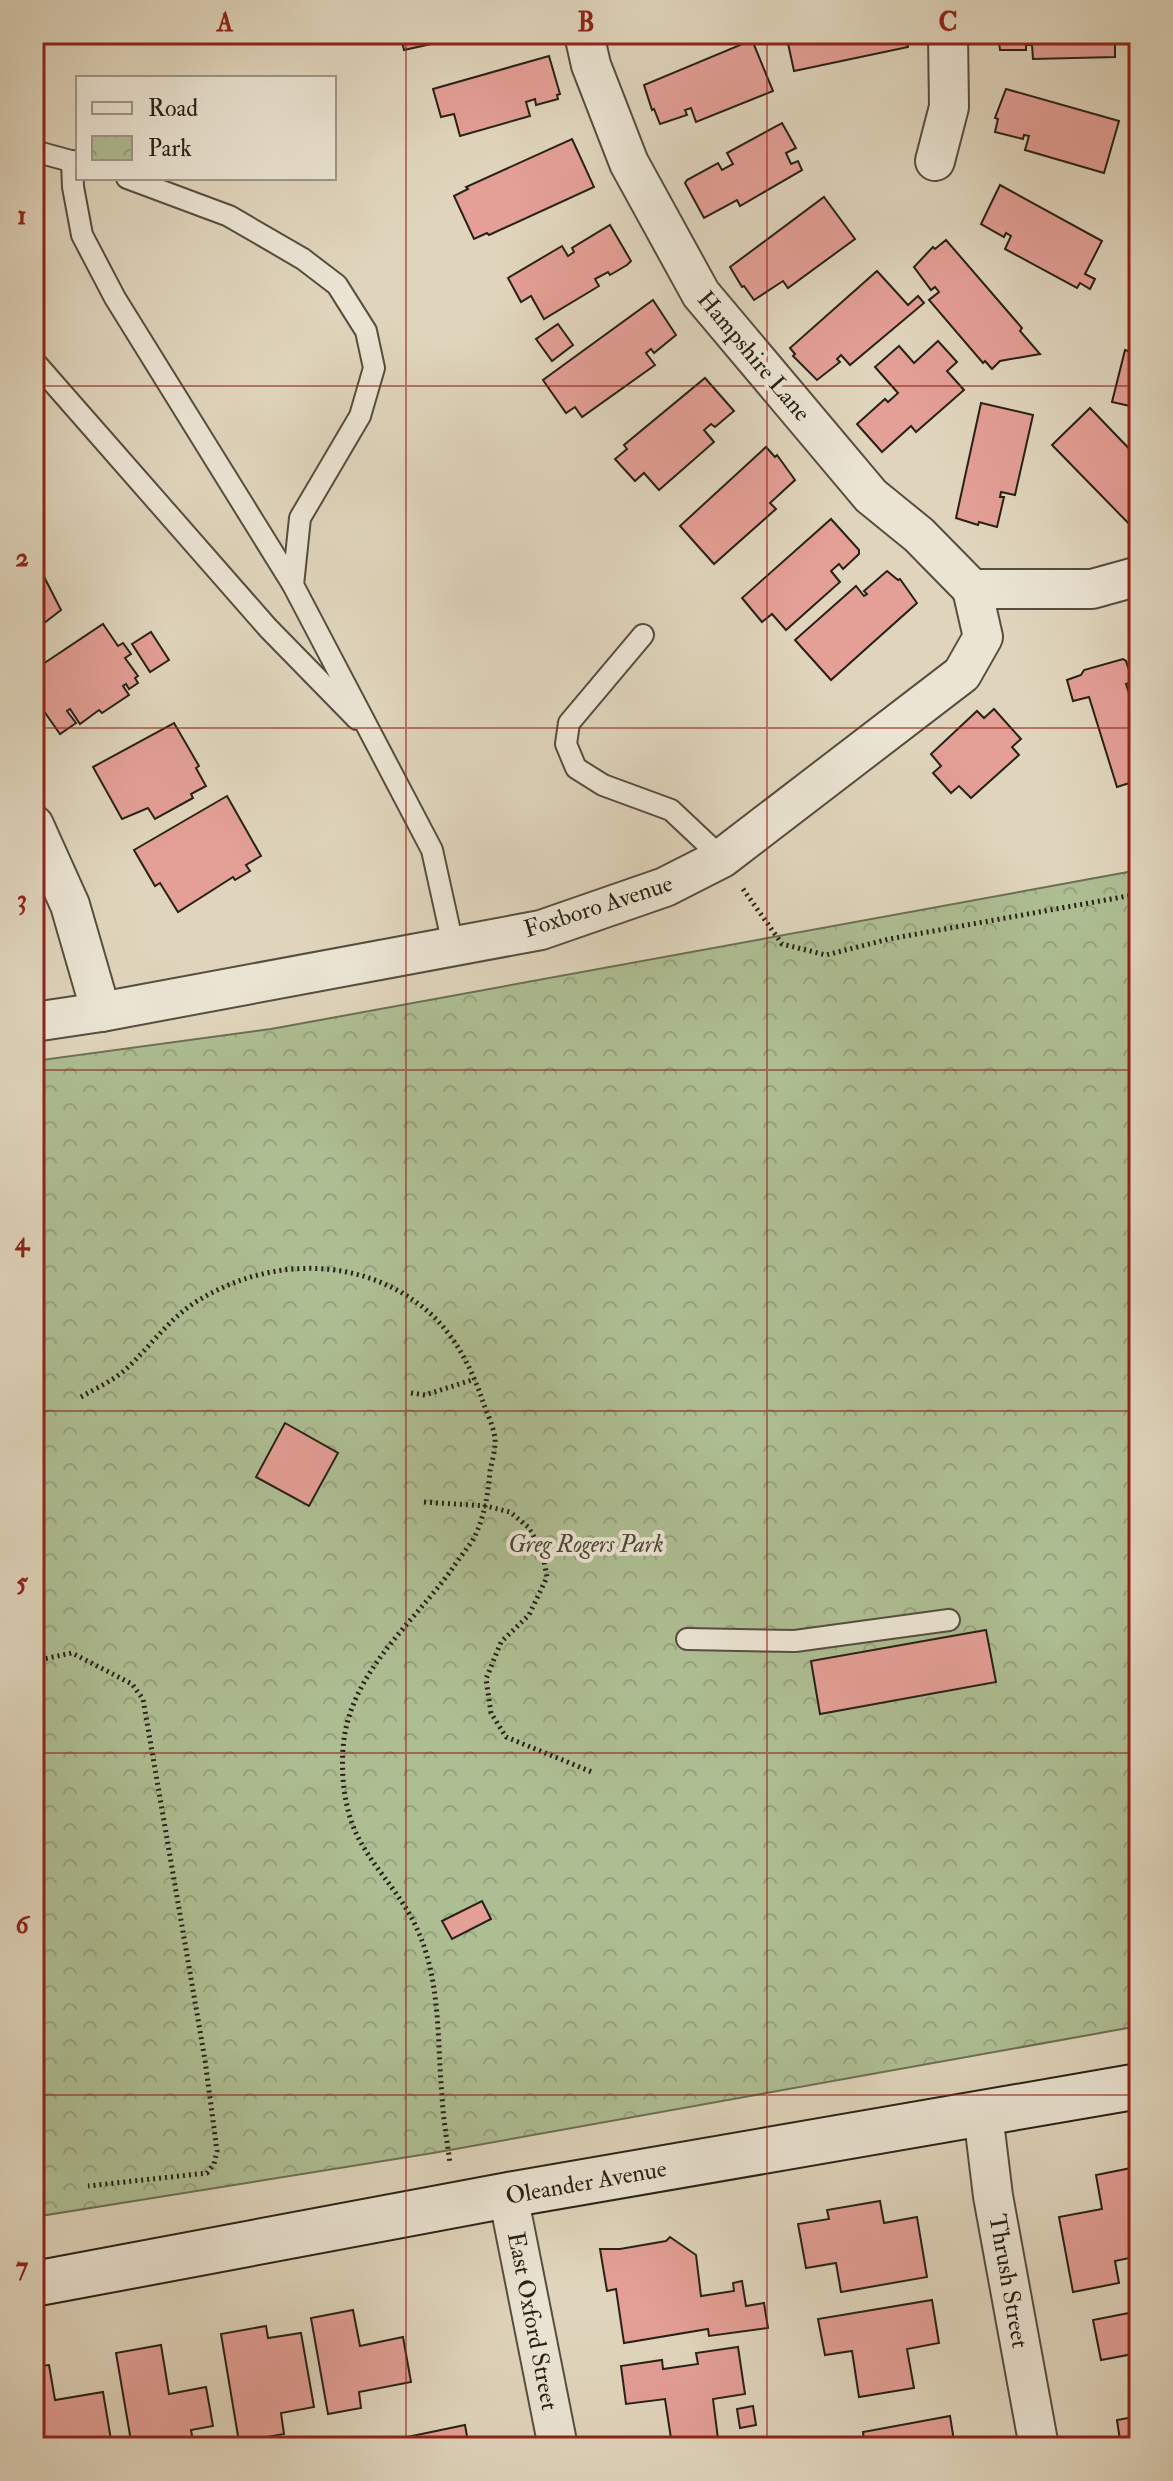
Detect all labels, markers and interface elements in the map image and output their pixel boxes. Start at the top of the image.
text: A [216,7,234,39]
text: B [577,7,595,39]
text: C [938,7,958,39]
legend [76,76,336,180]
text: Road [148,93,198,124]
text: Park [148,133,192,164]
text: 1 [17,200,27,232]
street label: Hampshire Lane [690,285,817,428]
text: 2 [15,542,29,574]
street label: Foxboro Avenue [520,868,677,945]
text: 3 [17,884,27,916]
text: 4 [14,1226,31,1258]
park label: Greg Rogers Park [508,1529,664,1560]
text: 5 [16,1567,28,1599]
text: 6 [15,1909,30,1941]
street label: Oleander Avenue [503,2153,669,2212]
street label: Thrush Street [981,2212,1036,2351]
street label: East Oxford Street [500,2229,565,2413]
text: 7 [16,2251,28,2283]

